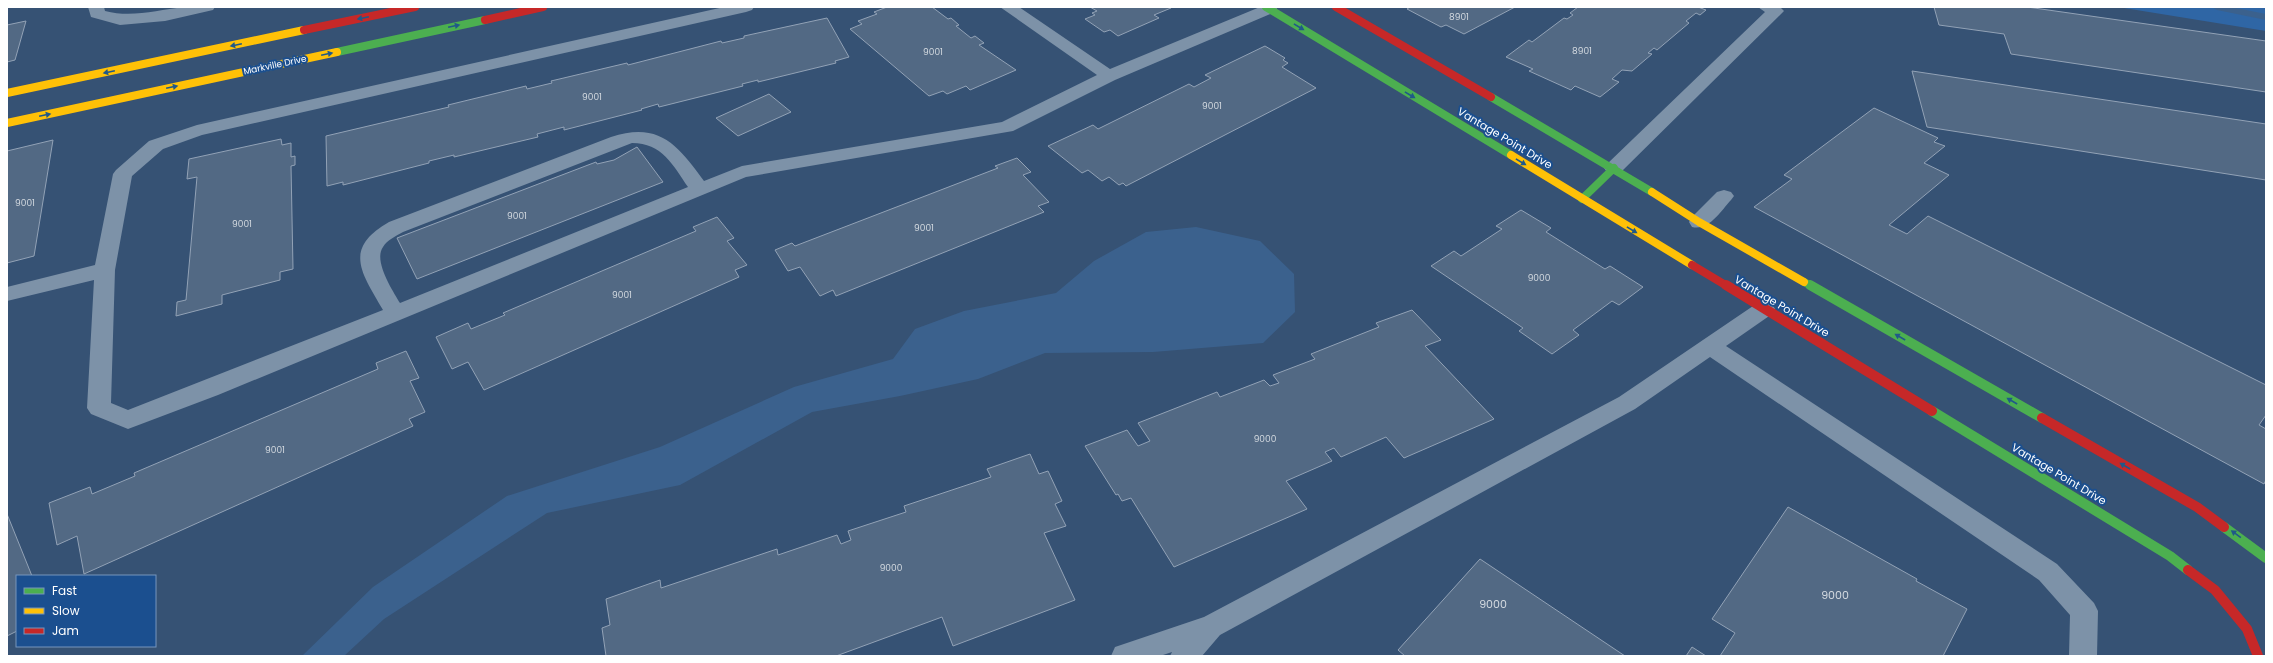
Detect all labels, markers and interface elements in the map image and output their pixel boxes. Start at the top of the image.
house number: 8901 [1449,11,1469,23]
one-way arrow [357,15,369,21]
one-way arrow [448,23,460,29]
one-way arrow [1293,24,1305,31]
one-way arrow [230,42,242,48]
house number: 8901 [1572,45,1592,57]
house number: 9001 [923,46,943,58]
one-way arrow [320,50,333,56]
street label: Markville Drive [242,52,308,78]
one-way arrow [102,69,115,75]
one-way arrow [166,84,178,90]
house number: 9001 [582,91,602,103]
one-way arrow [1404,91,1416,98]
house number: 9001 [1202,100,1222,112]
street label: Vantage Point Drive [1454,103,1556,173]
one-way arrow [39,111,51,117]
one-way arrow [1515,159,1527,166]
house number: 9001 [15,197,35,209]
house number: 9001 [507,210,527,222]
house number: 9001 [232,218,252,230]
house number: 9001 [914,222,934,234]
one-way arrow [1626,226,1638,233]
street label: Vantage Point Drive [1731,271,1833,341]
house number: 9000 [1528,272,1551,284]
house number: 9001 [612,289,632,301]
one-way arrow [1894,333,1905,340]
one-way arrow [2007,398,2018,405]
house number: 9000 [1254,433,1277,445]
street label: Vantage Point Drive [2008,439,2110,509]
house number: 9001 [265,444,285,456]
one-way arrow [2119,462,2131,469]
one-way arrow [2230,530,2241,538]
house number: 9000 [880,562,903,574]
legend [16,575,156,647]
text: Fast [52,582,77,599]
house number: 9000 [1821,587,1849,603]
house number: 9000 [1479,596,1507,612]
text: Slow [52,602,80,619]
text: Jam [52,622,79,639]

